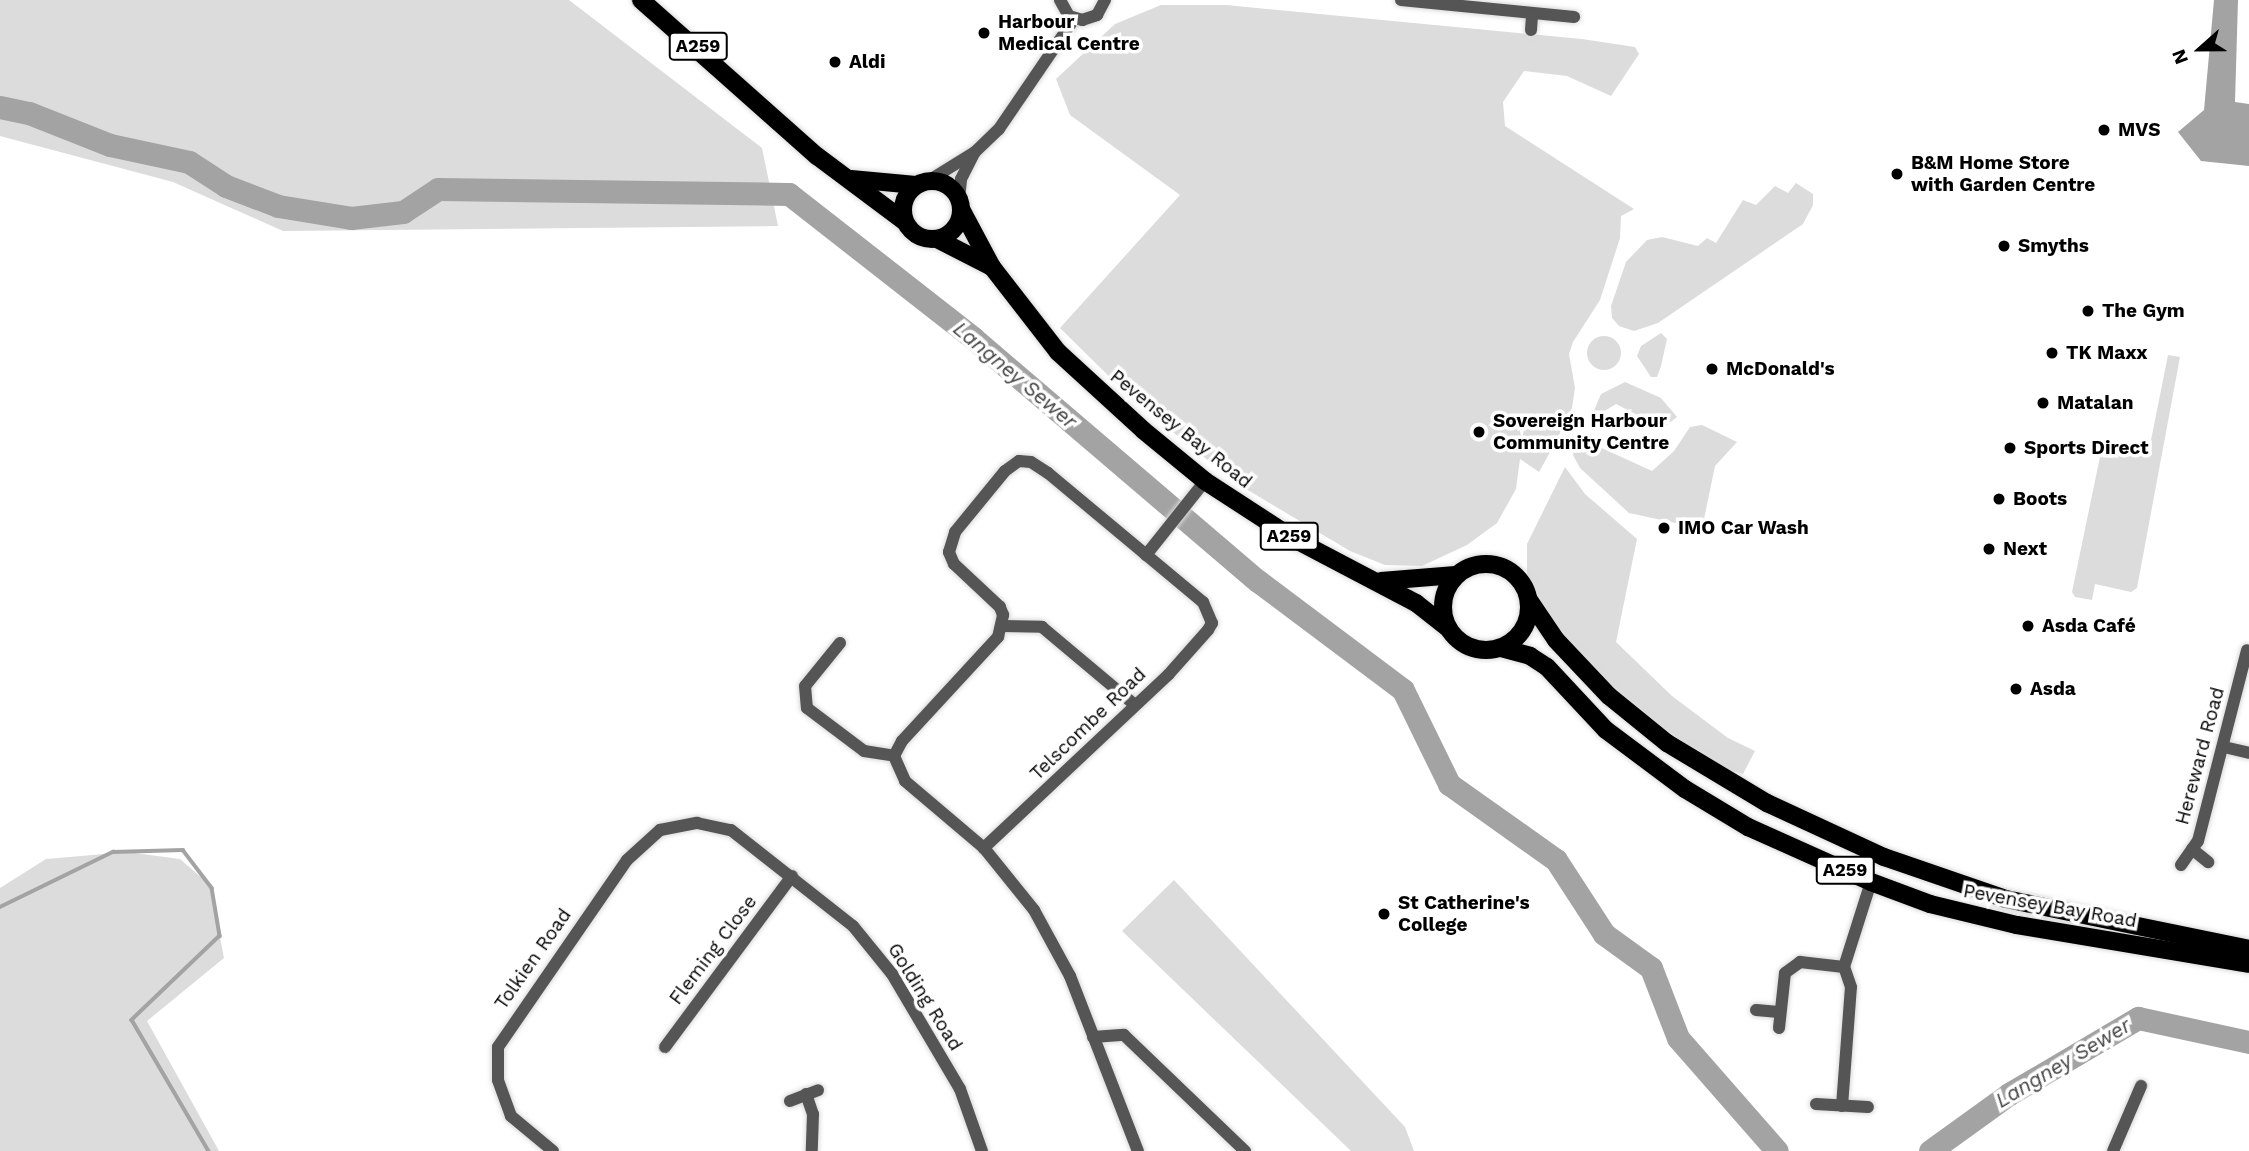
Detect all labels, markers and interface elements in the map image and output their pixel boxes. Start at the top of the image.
place label: Harbour Medical Centre [998,11,1140,55]
north arrow [2165,14,2235,84]
marker: Harbour Medical Centre [976,25,992,41]
road number: A259 [668,32,728,60]
text: N [2167,46,2193,67]
place label: Aldi [849,51,886,73]
marker: Aldi [827,54,843,70]
place label: MVS [2118,119,2160,141]
marker: MVS [2096,122,2112,138]
place label: B&M Home Store with Garden Centre [1911,152,2095,196]
marker: B&M Home Store with Garden Centre [1889,166,1905,182]
place label: Smyths [2018,235,2089,257]
marker: Smyths [1996,238,2012,254]
place label: The Gym [2102,300,2185,322]
marker: The Gym [2080,303,2096,319]
water label: Langney Sewer [948,316,1082,434]
place label: TK Maxx [2066,342,2148,364]
marker: TK Maxx [2044,345,2060,361]
place label: McDonald's [1726,358,1835,380]
marker: McDonald's [1704,361,1720,377]
street label: Pevensey Bay Road [1105,365,1257,493]
place label: Matalan [2057,392,2133,414]
marker: Matalan [2035,395,2051,411]
place label: Sovereign Harbour Community Centre [1493,410,1670,454]
marker: Sovereign Harbour Community Centre [1471,424,1487,440]
place label: Sports Direct [2024,437,2149,459]
marker: Sports Direct [2002,440,2018,456]
place label: Boots [2013,488,2067,510]
marker: Boots [1991,491,2007,507]
place label: IMO Car Wash [1678,517,1809,539]
marker: IMO Car Wash [1656,520,1672,536]
road number: A259 [1259,522,1319,550]
place label: Next [2003,538,2047,560]
marker: Next [1981,541,1997,557]
place label: Asda Café [2042,615,2136,637]
marker: Asda Café [2020,618,2036,634]
street label: Telscombe Road [1025,663,1151,785]
place label: Asda [2030,678,2076,700]
marker: Asda [2008,681,2024,697]
street label: Hereward Road [2171,685,2229,827]
road number: A259 [1815,856,1875,884]
street label: Pevensey Bay Road [1961,879,2139,933]
street label: Fleming Close [664,891,762,1009]
place label: St Catherine's College [1398,892,1530,936]
street label: Tolkien Road [490,904,576,1014]
marker: St Catherine's College [1376,906,1392,922]
street label: Golding Road [883,939,967,1055]
water label: Langney Sewer [1991,1013,2135,1113]

